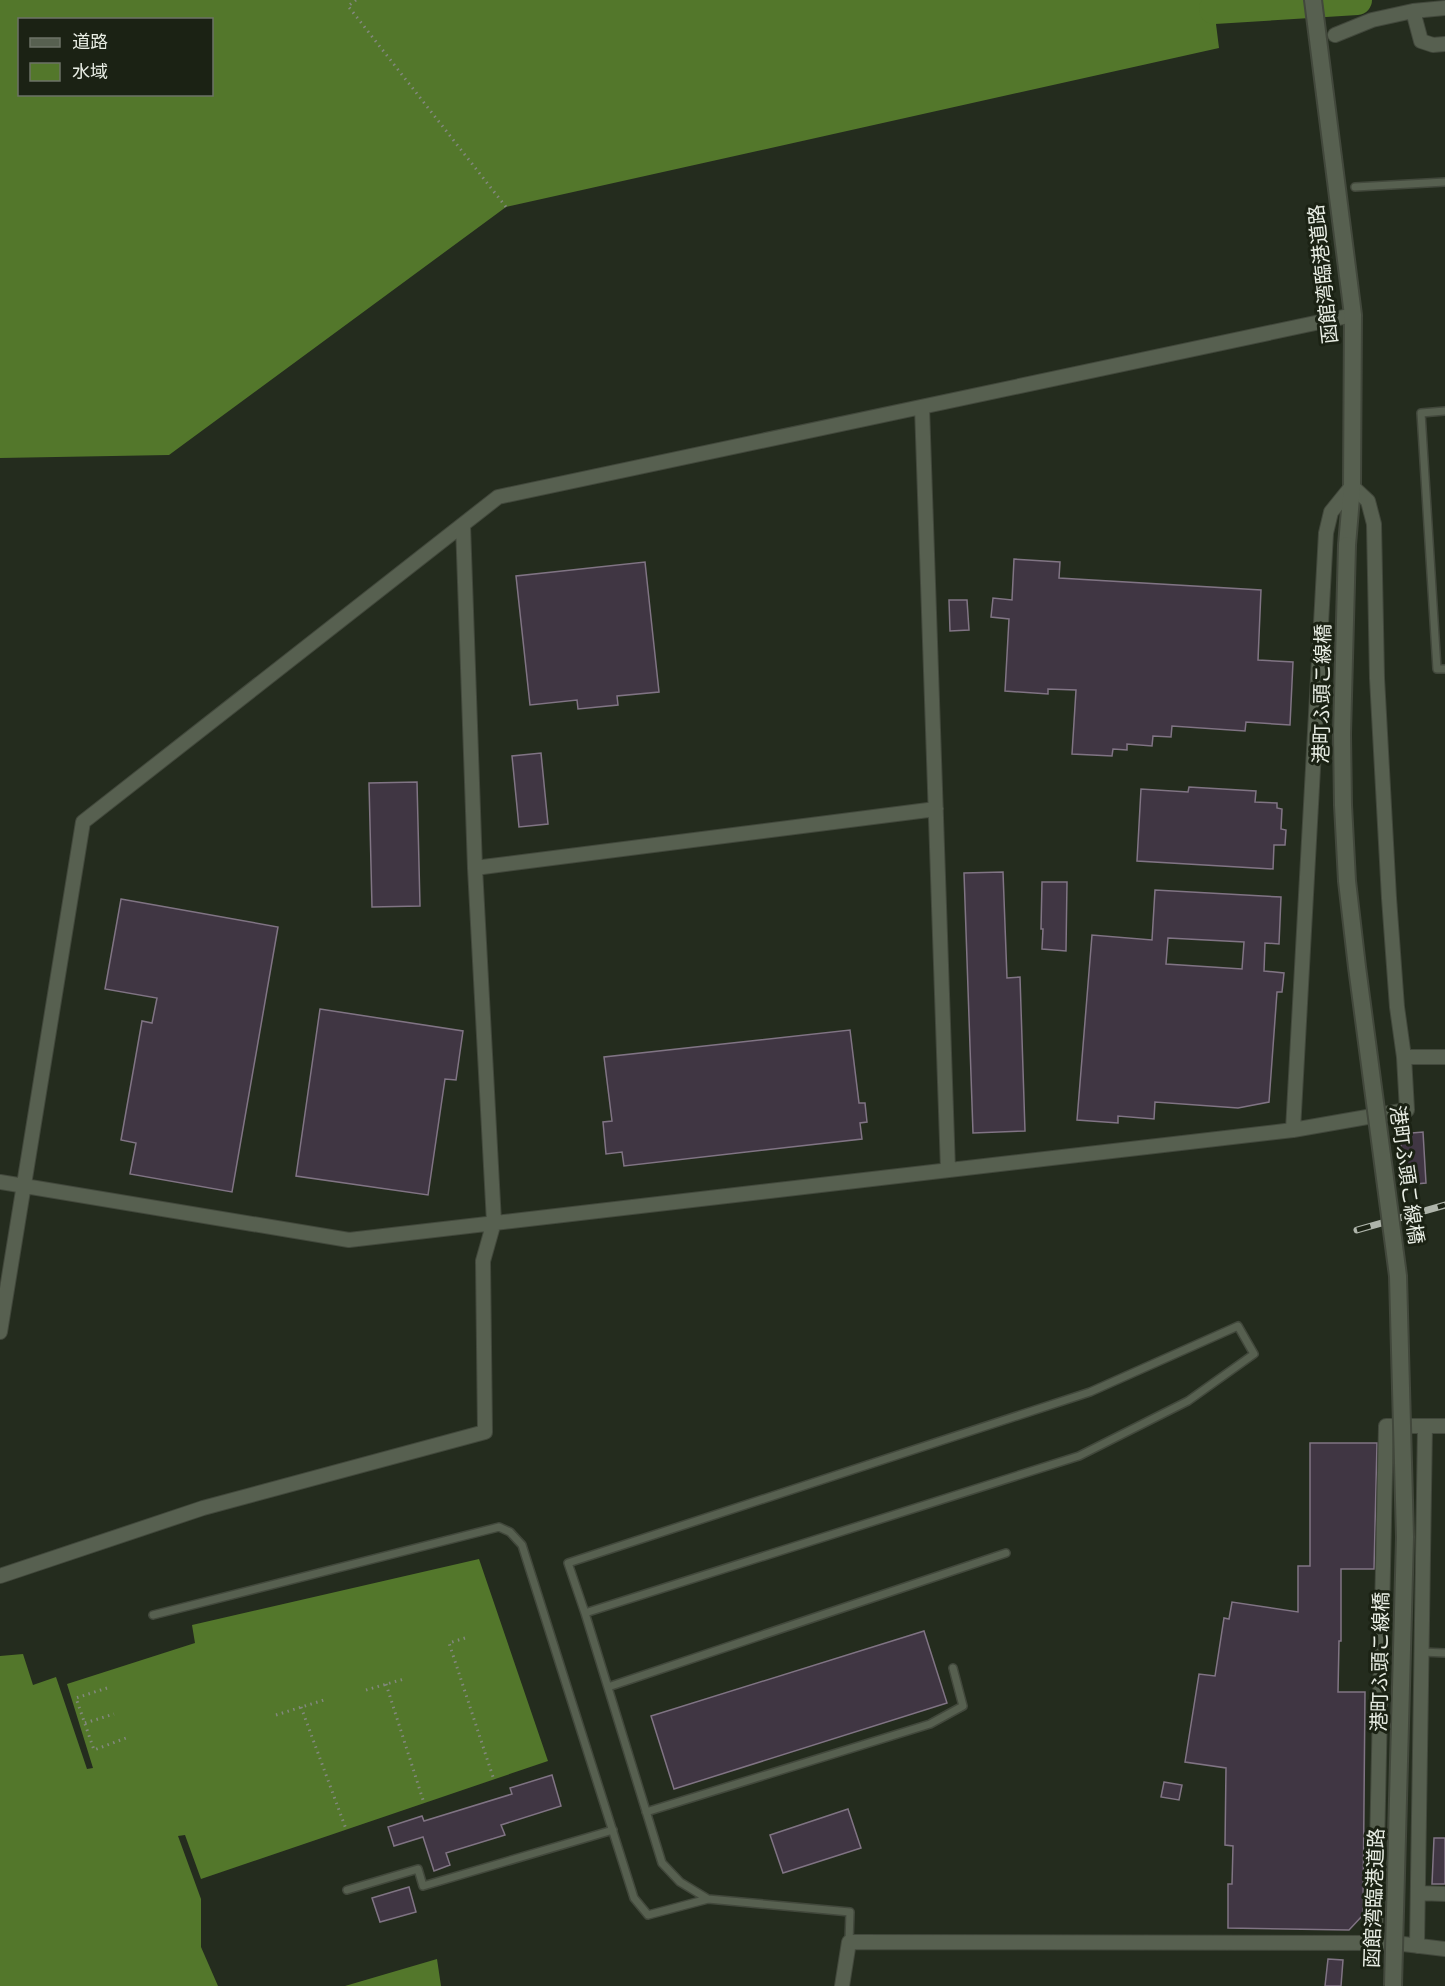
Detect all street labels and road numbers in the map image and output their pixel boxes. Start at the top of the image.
street label: 函館湾臨港道路 [1305,203,1343,345]
street label: 港町ふ頭こ線橋 [1310,624,1336,764]
street label: 港町ふ頭こ線橋 [1384,1104,1428,1246]
street label: 港町ふ頭こ線橋 [1368,1592,1394,1732]
street label: 函館湾臨港道路 [1361,1828,1389,1968]

